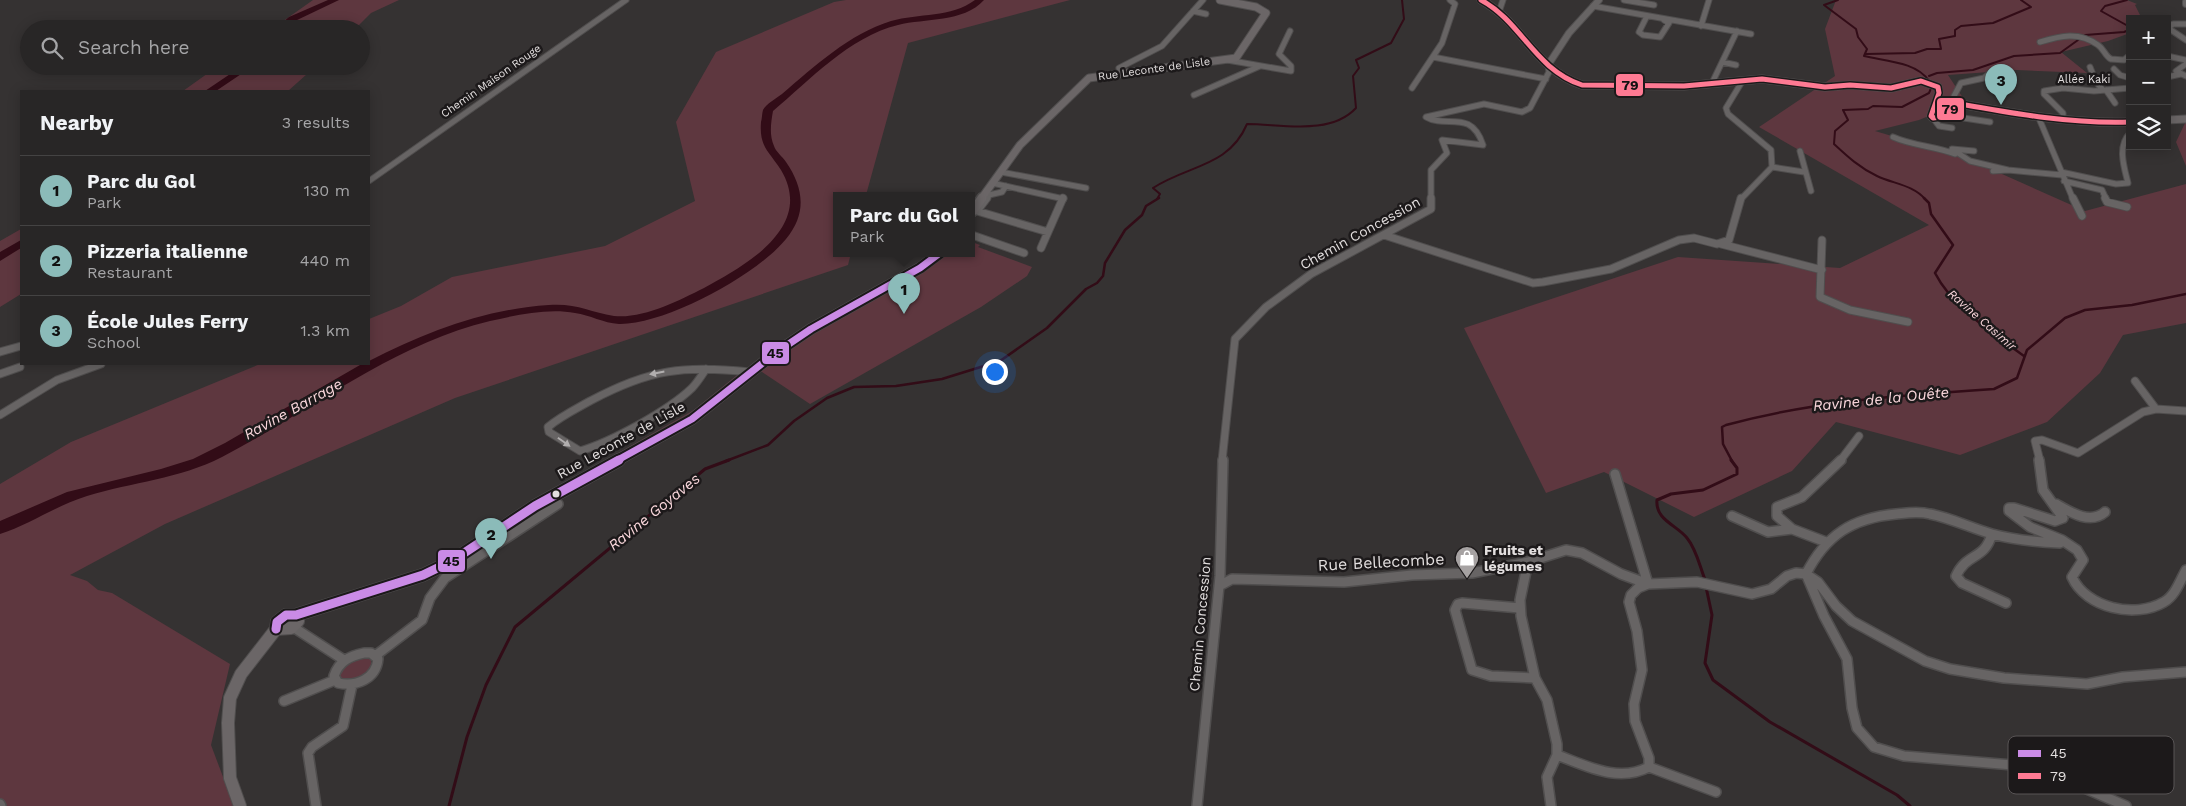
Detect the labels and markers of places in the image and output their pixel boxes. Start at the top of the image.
pin: 3 [1985,64,2017,105]
pin: 1 [888,273,920,314]
unlabelled marker [551,489,561,499]
pin: 2 [475,518,507,559]
place label: Fruits et légumes [1484,542,1543,574]
shop icon: Fruits et légumes [1454,545,1480,579]

